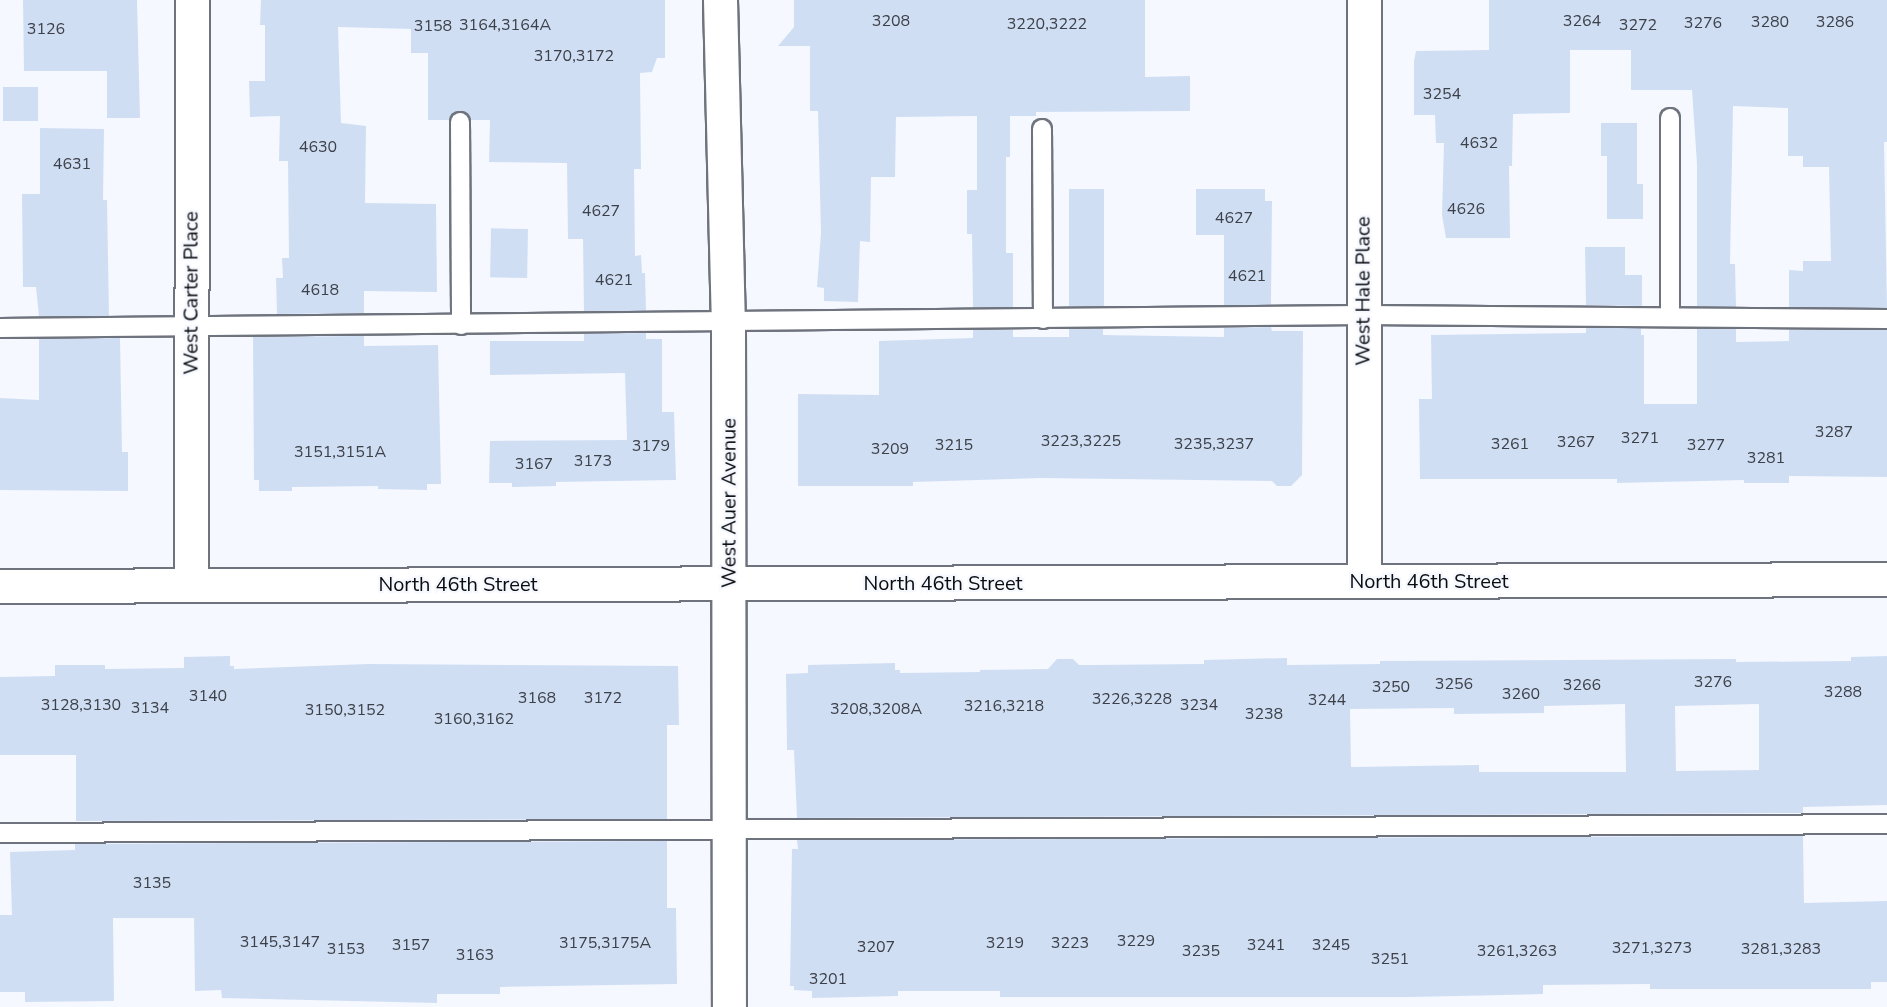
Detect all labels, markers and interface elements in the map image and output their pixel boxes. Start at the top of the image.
house number: 3208 [872,11,910,31]
house number: 3264 [1563,11,1601,31]
house number: 3280 [1751,12,1789,32]
house number: 3286 [1816,12,1854,32]
house number: 3276 [1684,13,1722,33]
house number: 3220,3222 [1007,14,1087,34]
house number: 3164,3164A [459,15,551,35]
house number: 3272 [1619,15,1657,35]
house number: 3158 [414,16,452,36]
house number: 3126 [27,19,65,39]
house number: 3170,3172 [534,46,614,66]
house number: 3254 [1423,84,1461,104]
house number: 4632 [1460,133,1498,153]
house number: 4630 [299,137,337,157]
house number: 4631 [53,154,91,174]
house number: 4626 [1447,199,1485,219]
house number: 4627 [582,201,620,221]
house number: 4627 [1215,208,1253,228]
street label: West Carter Place [179,211,203,375]
street label: West Hale Place [1351,216,1375,366]
house number: 4621 [1228,266,1266,286]
house number: 4621 [595,270,633,290]
house number: 4618 [301,280,339,300]
street label: West Auer Avenue [717,418,741,588]
house number: 3287 [1815,422,1853,442]
house number: 3271 [1621,428,1659,448]
house number: 3223,3225 [1041,431,1121,451]
house number: 3267 [1557,432,1595,452]
house number: 3235,3237 [1174,434,1254,454]
house number: 3261 [1491,434,1529,454]
house number: 3215 [935,435,973,455]
house number: 3277 [1687,435,1725,455]
house number: 3179 [632,436,670,456]
house number: 3209 [871,439,909,459]
house number: 3151,3151A [294,442,386,462]
house number: 3281 [1747,448,1785,468]
house number: 3173 [574,451,612,471]
house number: 3167 [515,454,553,474]
street label: North 46th Street [1349,569,1509,593]
street label: North 46th Street [863,571,1023,595]
street label: North 46th Street [378,572,538,596]
house number: 3276 [1694,672,1732,692]
house number: 3256 [1435,674,1473,694]
house number: 3266 [1563,675,1601,695]
house number: 3250 [1372,677,1410,697]
house number: 3288 [1824,682,1862,702]
house number: 3260 [1502,684,1540,704]
house number: 3140 [189,686,227,706]
house number: 3168 [518,688,556,708]
house number: 3172 [584,688,622,708]
house number: 3226,3228 [1092,689,1172,709]
house number: 3244 [1308,690,1346,710]
house number: 3128,3130 [41,695,121,715]
house number: 3234 [1180,695,1218,715]
house number: 3216,3218 [964,696,1044,716]
house number: 3134 [131,698,169,718]
house number: 3208,3208A [830,699,922,719]
house number: 3150,3152 [305,700,385,720]
house number: 3238 [1245,704,1283,724]
house number: 3160,3162 [434,709,514,729]
house number: 3135 [133,873,171,893]
house number: 3229 [1117,931,1155,951]
house number: 3145,3147 [240,932,320,952]
house number: 3175,3175A [559,933,651,953]
house number: 3219 [986,933,1024,953]
house number: 3223 [1051,933,1089,953]
house number: 3157 [392,935,430,955]
house number: 3241 [1247,935,1285,955]
house number: 3245 [1312,935,1350,955]
house number: 3207 [857,937,895,957]
house number: 3271,3273 [1612,938,1692,958]
house number: 3153 [327,939,365,959]
house number: 3281,3283 [1741,939,1821,959]
house number: 3235 [1182,941,1220,961]
house number: 3261,3263 [1477,941,1557,961]
house number: 3163 [456,945,494,965]
house number: 3251 [1371,949,1409,969]
house number: 3201 [809,969,847,989]

